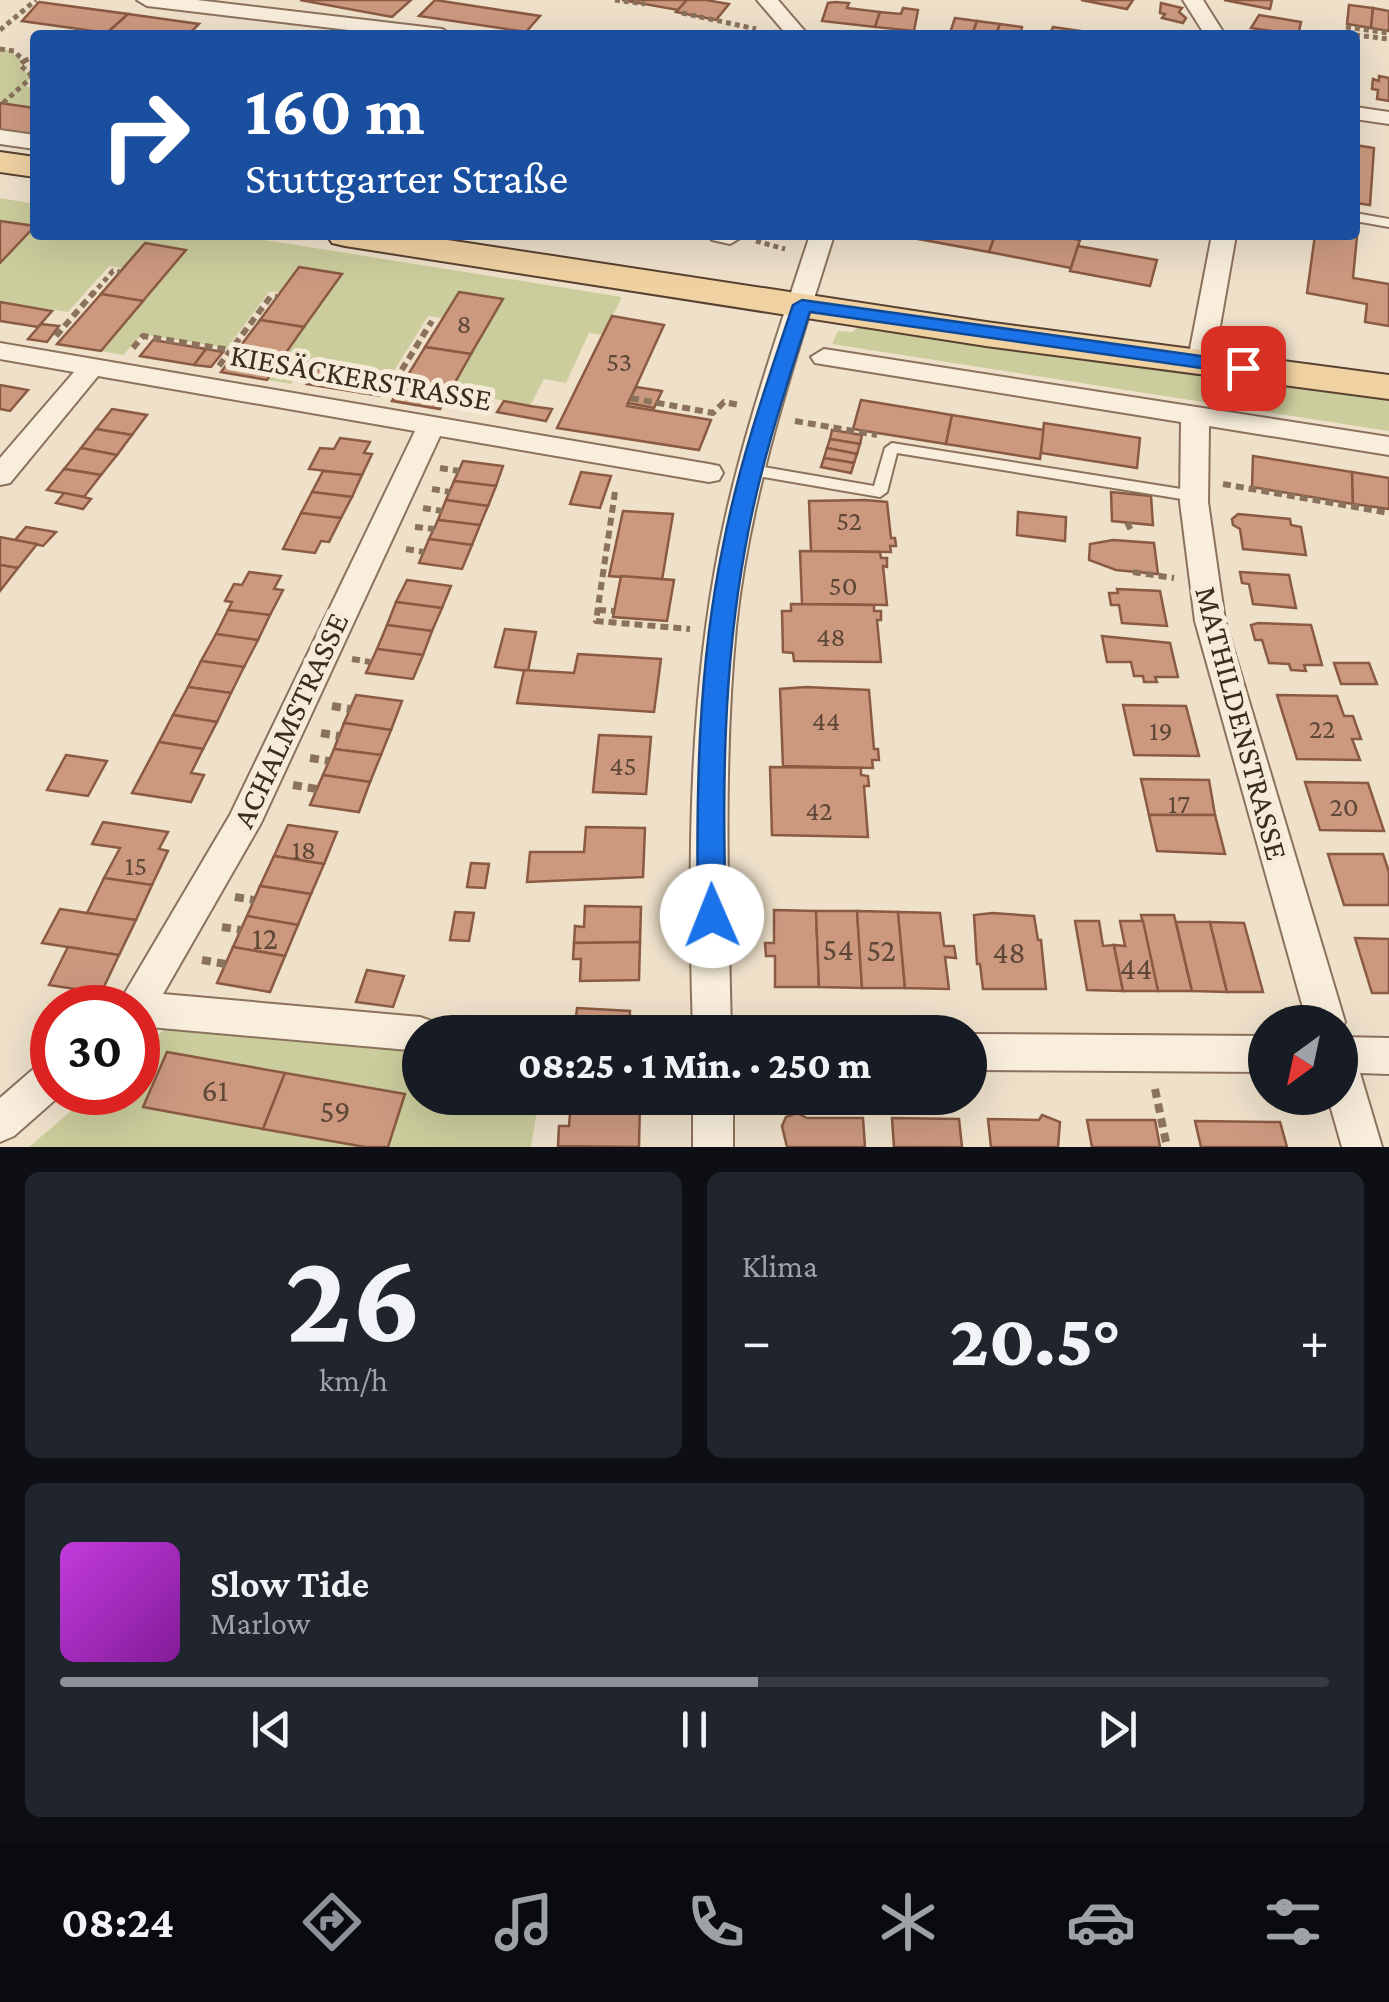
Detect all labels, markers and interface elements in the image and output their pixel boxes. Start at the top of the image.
icon: right [80,70,210,200]
text: 160 m [245,71,425,149]
text: Stuttgarter Straße [245,153,568,203]
house number: 8 [456,308,472,339]
pin [1201,326,1286,411]
street label: KIESÄCKERSTRASSE [227,336,495,418]
icon: arrive [1216,341,1271,396]
house number: 53 [606,346,632,377]
house number: 52 [836,505,862,536]
house number: 50 [828,570,858,601]
street label: MATHILDENSTRASSE [1188,582,1296,864]
street label: ACHALMSTRASSE [224,607,356,833]
house number: 48 [816,621,846,652]
house number: 44 [812,705,840,736]
house number: 22 [1309,713,1335,744]
house number: 19 [1149,715,1173,746]
house number: 45 [609,750,637,781]
house number: 17 [1168,788,1190,819]
house number: 20 [1329,791,1359,822]
house number: 42 [805,795,833,826]
house number: 18 [292,834,316,865]
house number: 15 [125,850,147,881]
position arrow [660,864,764,968]
house number: 12 [252,920,278,956]
house number: 54 [822,931,854,967]
house number: 52 [866,932,896,968]
house number: 48 [992,934,1026,970]
house number: 44 [1120,950,1152,986]
speed limit sign: 30 [30,985,160,1115]
north arrow [1248,1005,1358,1115]
map controls [1248,1005,1358,1115]
text: 08:25 · 1 Min. · 250 m [518,1044,871,1086]
house number: 61 [202,1072,228,1108]
house number: 59 [320,1093,350,1129]
text: 26 [285,1224,422,1369]
text: Klima [742,1248,818,1284]
text: 20.5° [950,1298,1121,1381]
text: − [742,1310,771,1371]
text: + [1300,1310,1329,1371]
text: km/h [319,1362,388,1398]
text: Slow Tide [210,1563,369,1605]
text: Marlow [210,1605,310,1641]
icon: previous [244,1702,299,1757]
icon: pause [667,1702,722,1757]
icon: next [1090,1702,1145,1757]
icon: directions [297,1887,367,1957]
icon: music [489,1887,559,1957]
icon: phone [681,1887,751,1957]
icon: climate [873,1887,943,1957]
icon: car [1066,1887,1136,1957]
icon: filters [1258,1887,1328,1957]
text: 08:24 [61,1897,174,1947]

